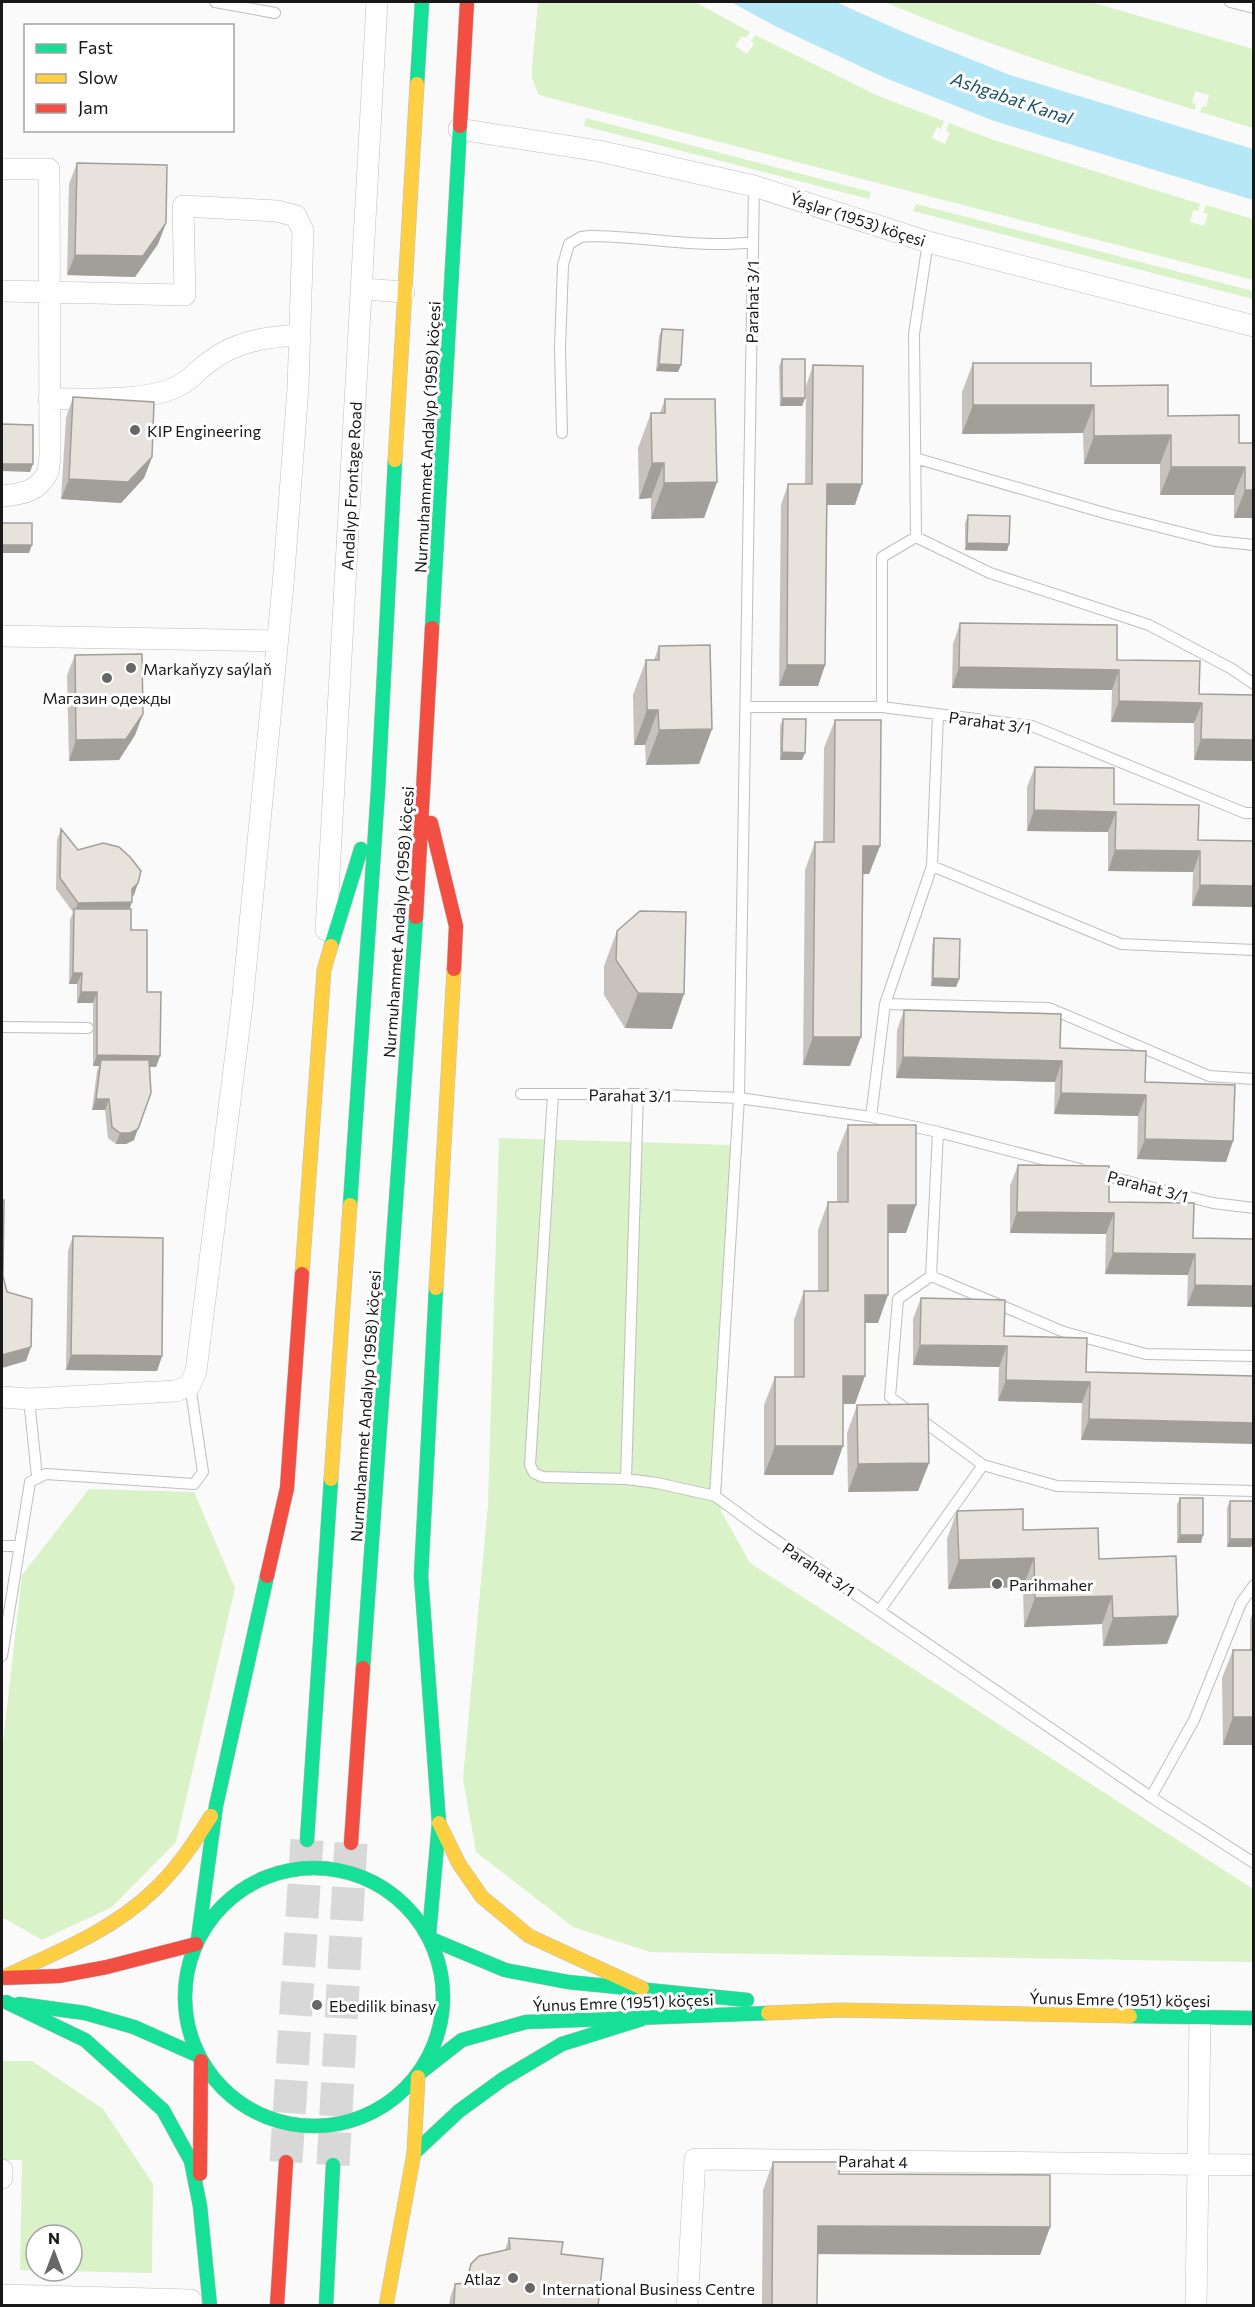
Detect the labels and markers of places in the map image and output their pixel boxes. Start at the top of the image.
place label: KIP Engineering [147,421,261,440]
marker: KIP Engineering [128,423,142,437]
place label: Markaňyzy saýlaň [143,659,272,678]
marker: Markaňyzy saýlaň [124,661,138,675]
marker: Магазин одежды [100,671,114,685]
place label: Магазин одежды [43,688,171,707]
place label: Parihmaher [1009,1575,1094,1594]
marker: Parihmaher [990,1577,1004,1591]
place label: Ebedilik binasy [329,1996,436,2015]
marker: Ebedilik binasy [310,1998,324,2012]
place label: Atlaz [464,2269,501,2288]
marker: Atlaz [506,2271,520,2285]
place label: International Business Centre [542,2279,755,2298]
marker: International Business Centre [523,2281,537,2295]

